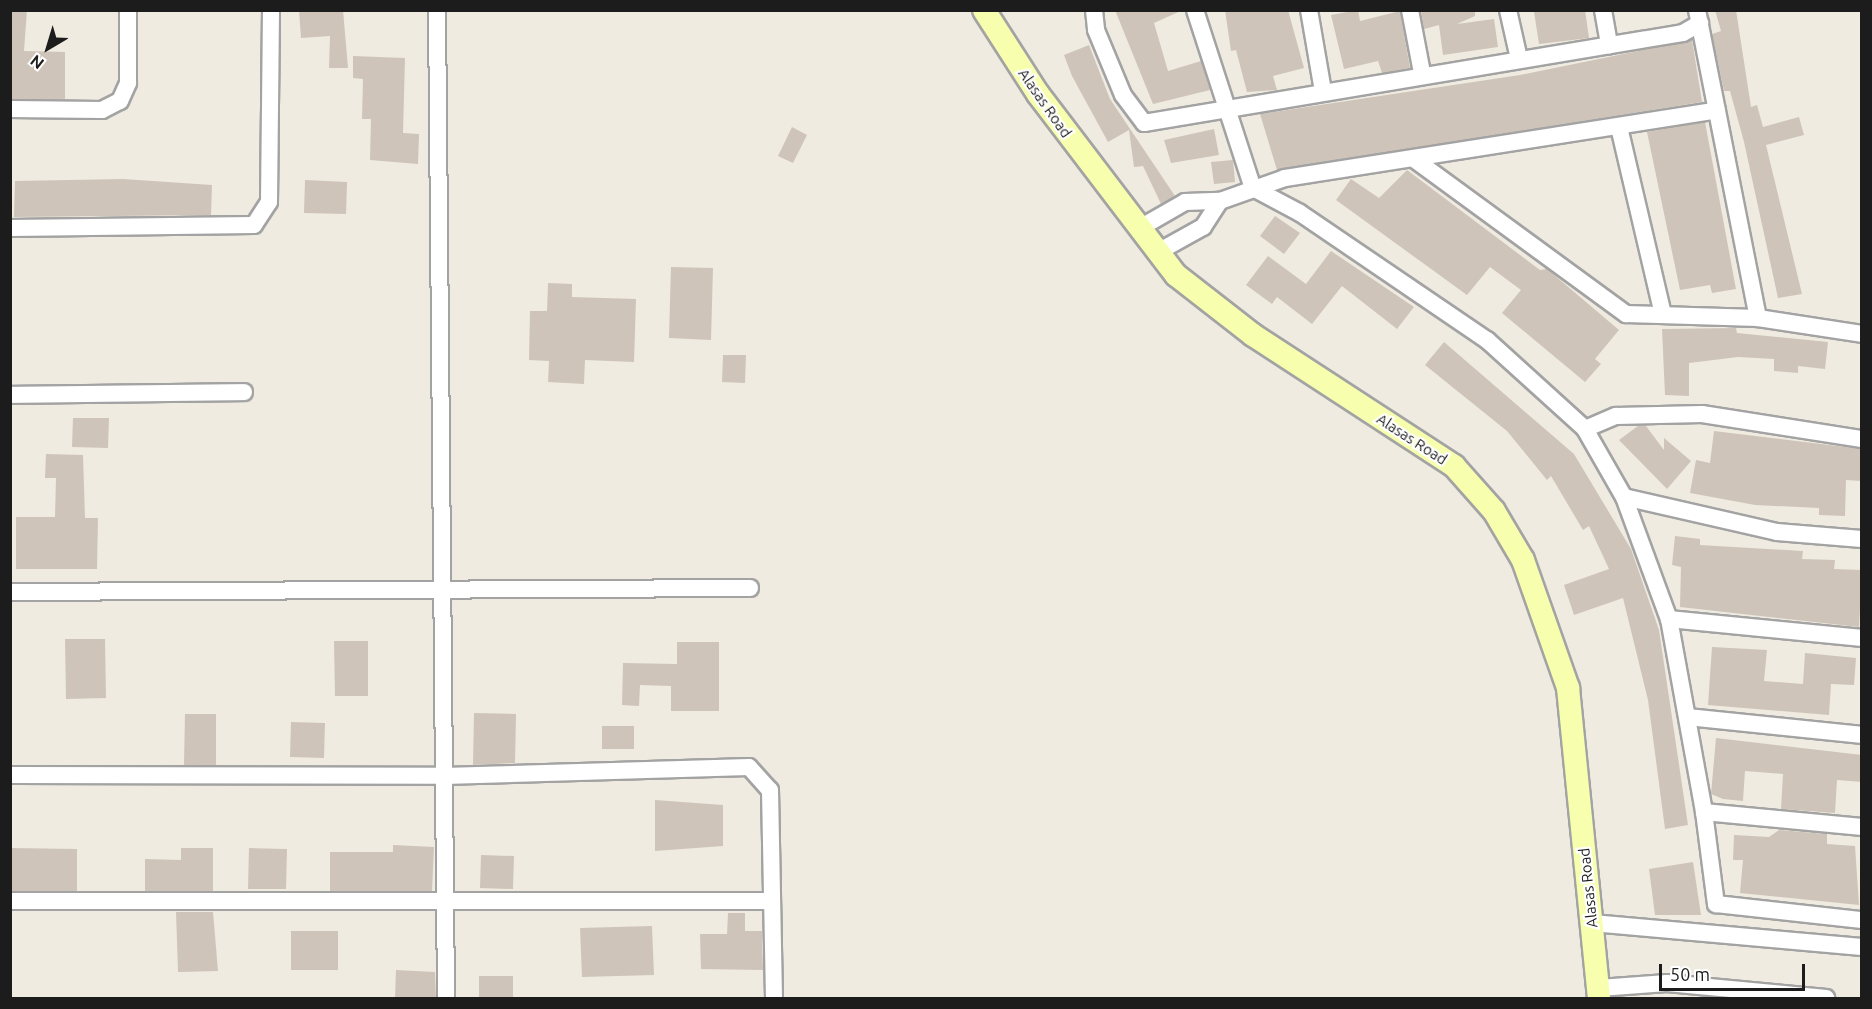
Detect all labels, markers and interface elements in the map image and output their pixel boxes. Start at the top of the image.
north arrow [18,18,78,78]
text: N [27,51,47,73]
street label: Alasas Road [1015,65,1075,141]
street label: Alasas Road [1373,410,1451,468]
street label: Alasas Road [1575,847,1601,929]
scale bar [1662,952,1808,990]
text: 50 m [1670,964,1710,984]

